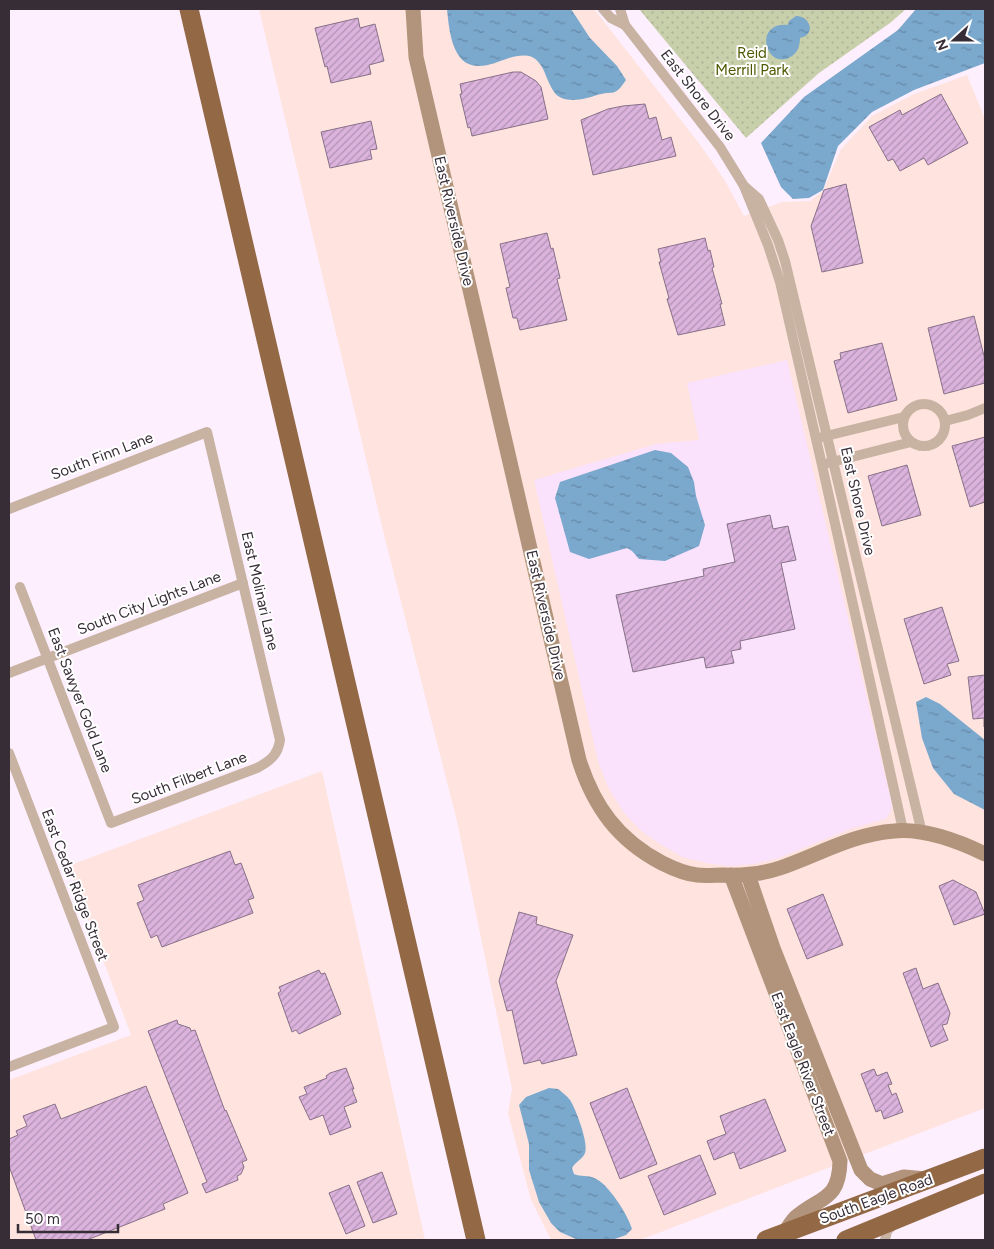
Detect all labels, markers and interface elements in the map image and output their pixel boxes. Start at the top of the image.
north arrow [929,15,979,65]
text: N [932,36,952,53]
park label: Reid Merrill Park [715,44,789,79]
street label: East Shore Drive [657,46,739,144]
street label: East Riverside Drive [430,154,478,288]
street label: South Finn Lane [48,428,156,484]
street label: East Shore Drive [837,445,879,557]
street label: East Molinari Lane [238,530,282,652]
street label: East Riverside Drive [522,548,570,682]
street label: South City Lights Lane [75,567,223,639]
street label: East Sawyer Gold Lane [44,625,116,775]
street label: South Filbert Lane [129,748,249,808]
street label: East Cedar Ridge Street [38,806,112,964]
street label: East Eagle River Street [767,989,839,1139]
street label: South Eagle Road [817,1170,935,1228]
scale bar [18,1202,118,1234]
text: 50 m [25,1210,60,1228]

